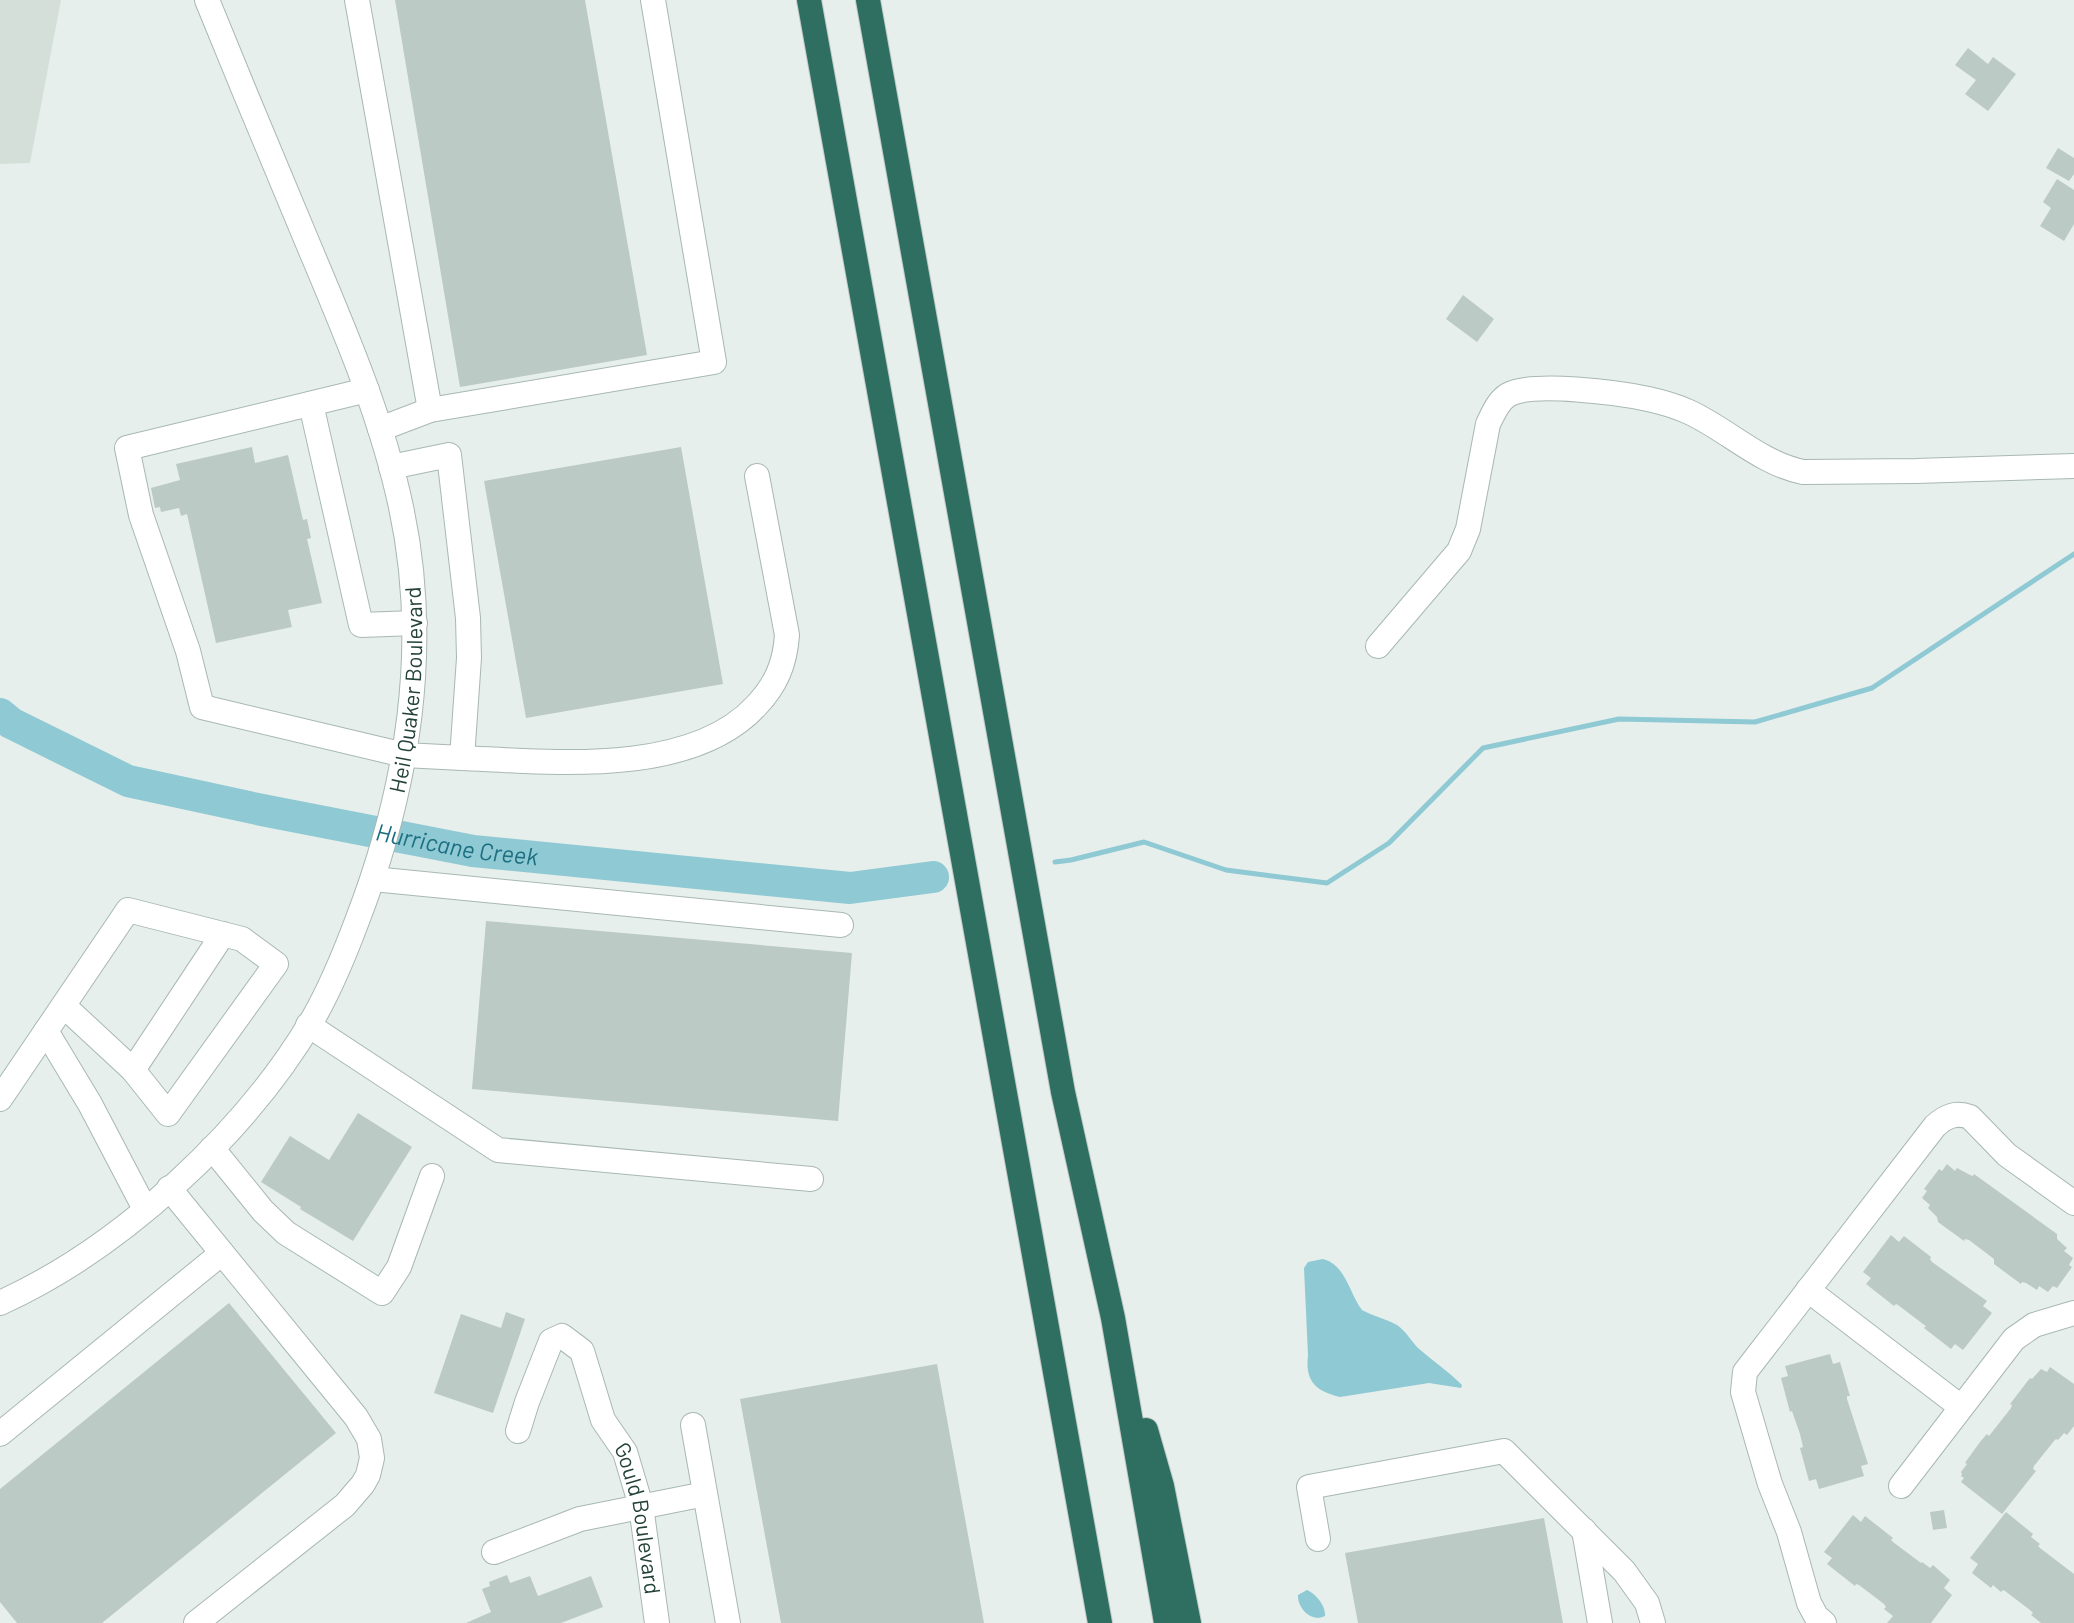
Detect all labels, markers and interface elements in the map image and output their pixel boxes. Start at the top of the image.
street label: Heil Quaker Boulevard [383,586,426,795]
water label: Hurricane Creek [374,816,540,870]
street label: Gould Boulevard [610,1437,667,1596]

